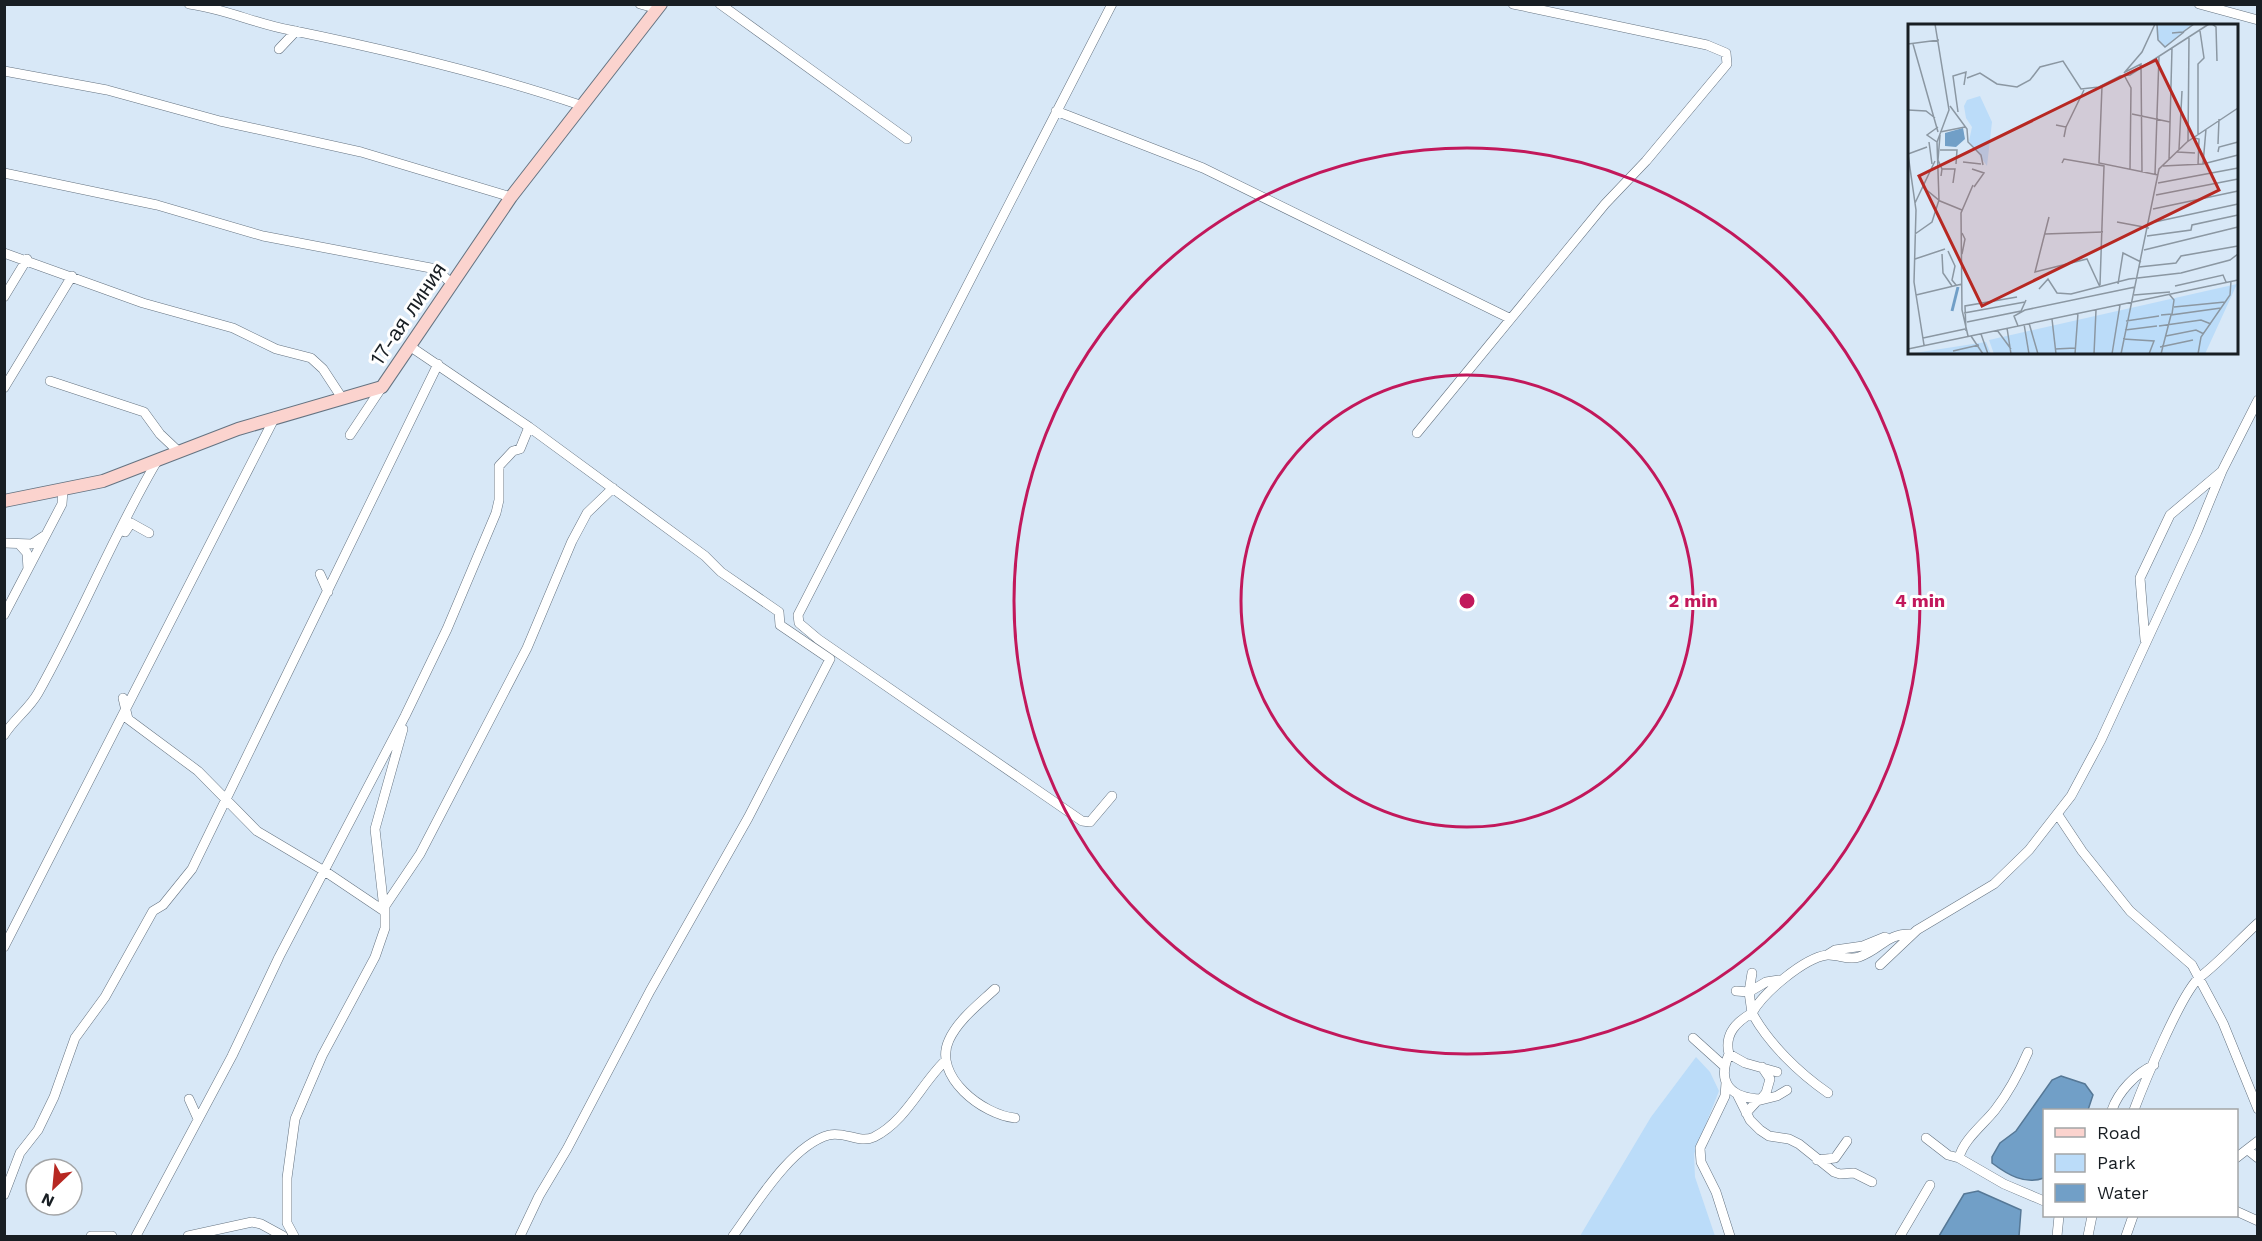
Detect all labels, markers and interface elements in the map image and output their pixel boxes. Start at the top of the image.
inset map [1908,24,2238,354]
street label: 17-ая линия [364,258,451,370]
text: 2 min [1668,590,1718,611]
text: 4 min [1895,590,1945,611]
centre of rings [1457,591,1477,611]
legend [2043,1109,2238,1217]
text: Road [2097,1122,2141,1143]
text: Park [2097,1152,2136,1173]
north arrow [24,1157,84,1217]
text: Water [2097,1182,2149,1203]
text: N [38,1189,57,1211]

